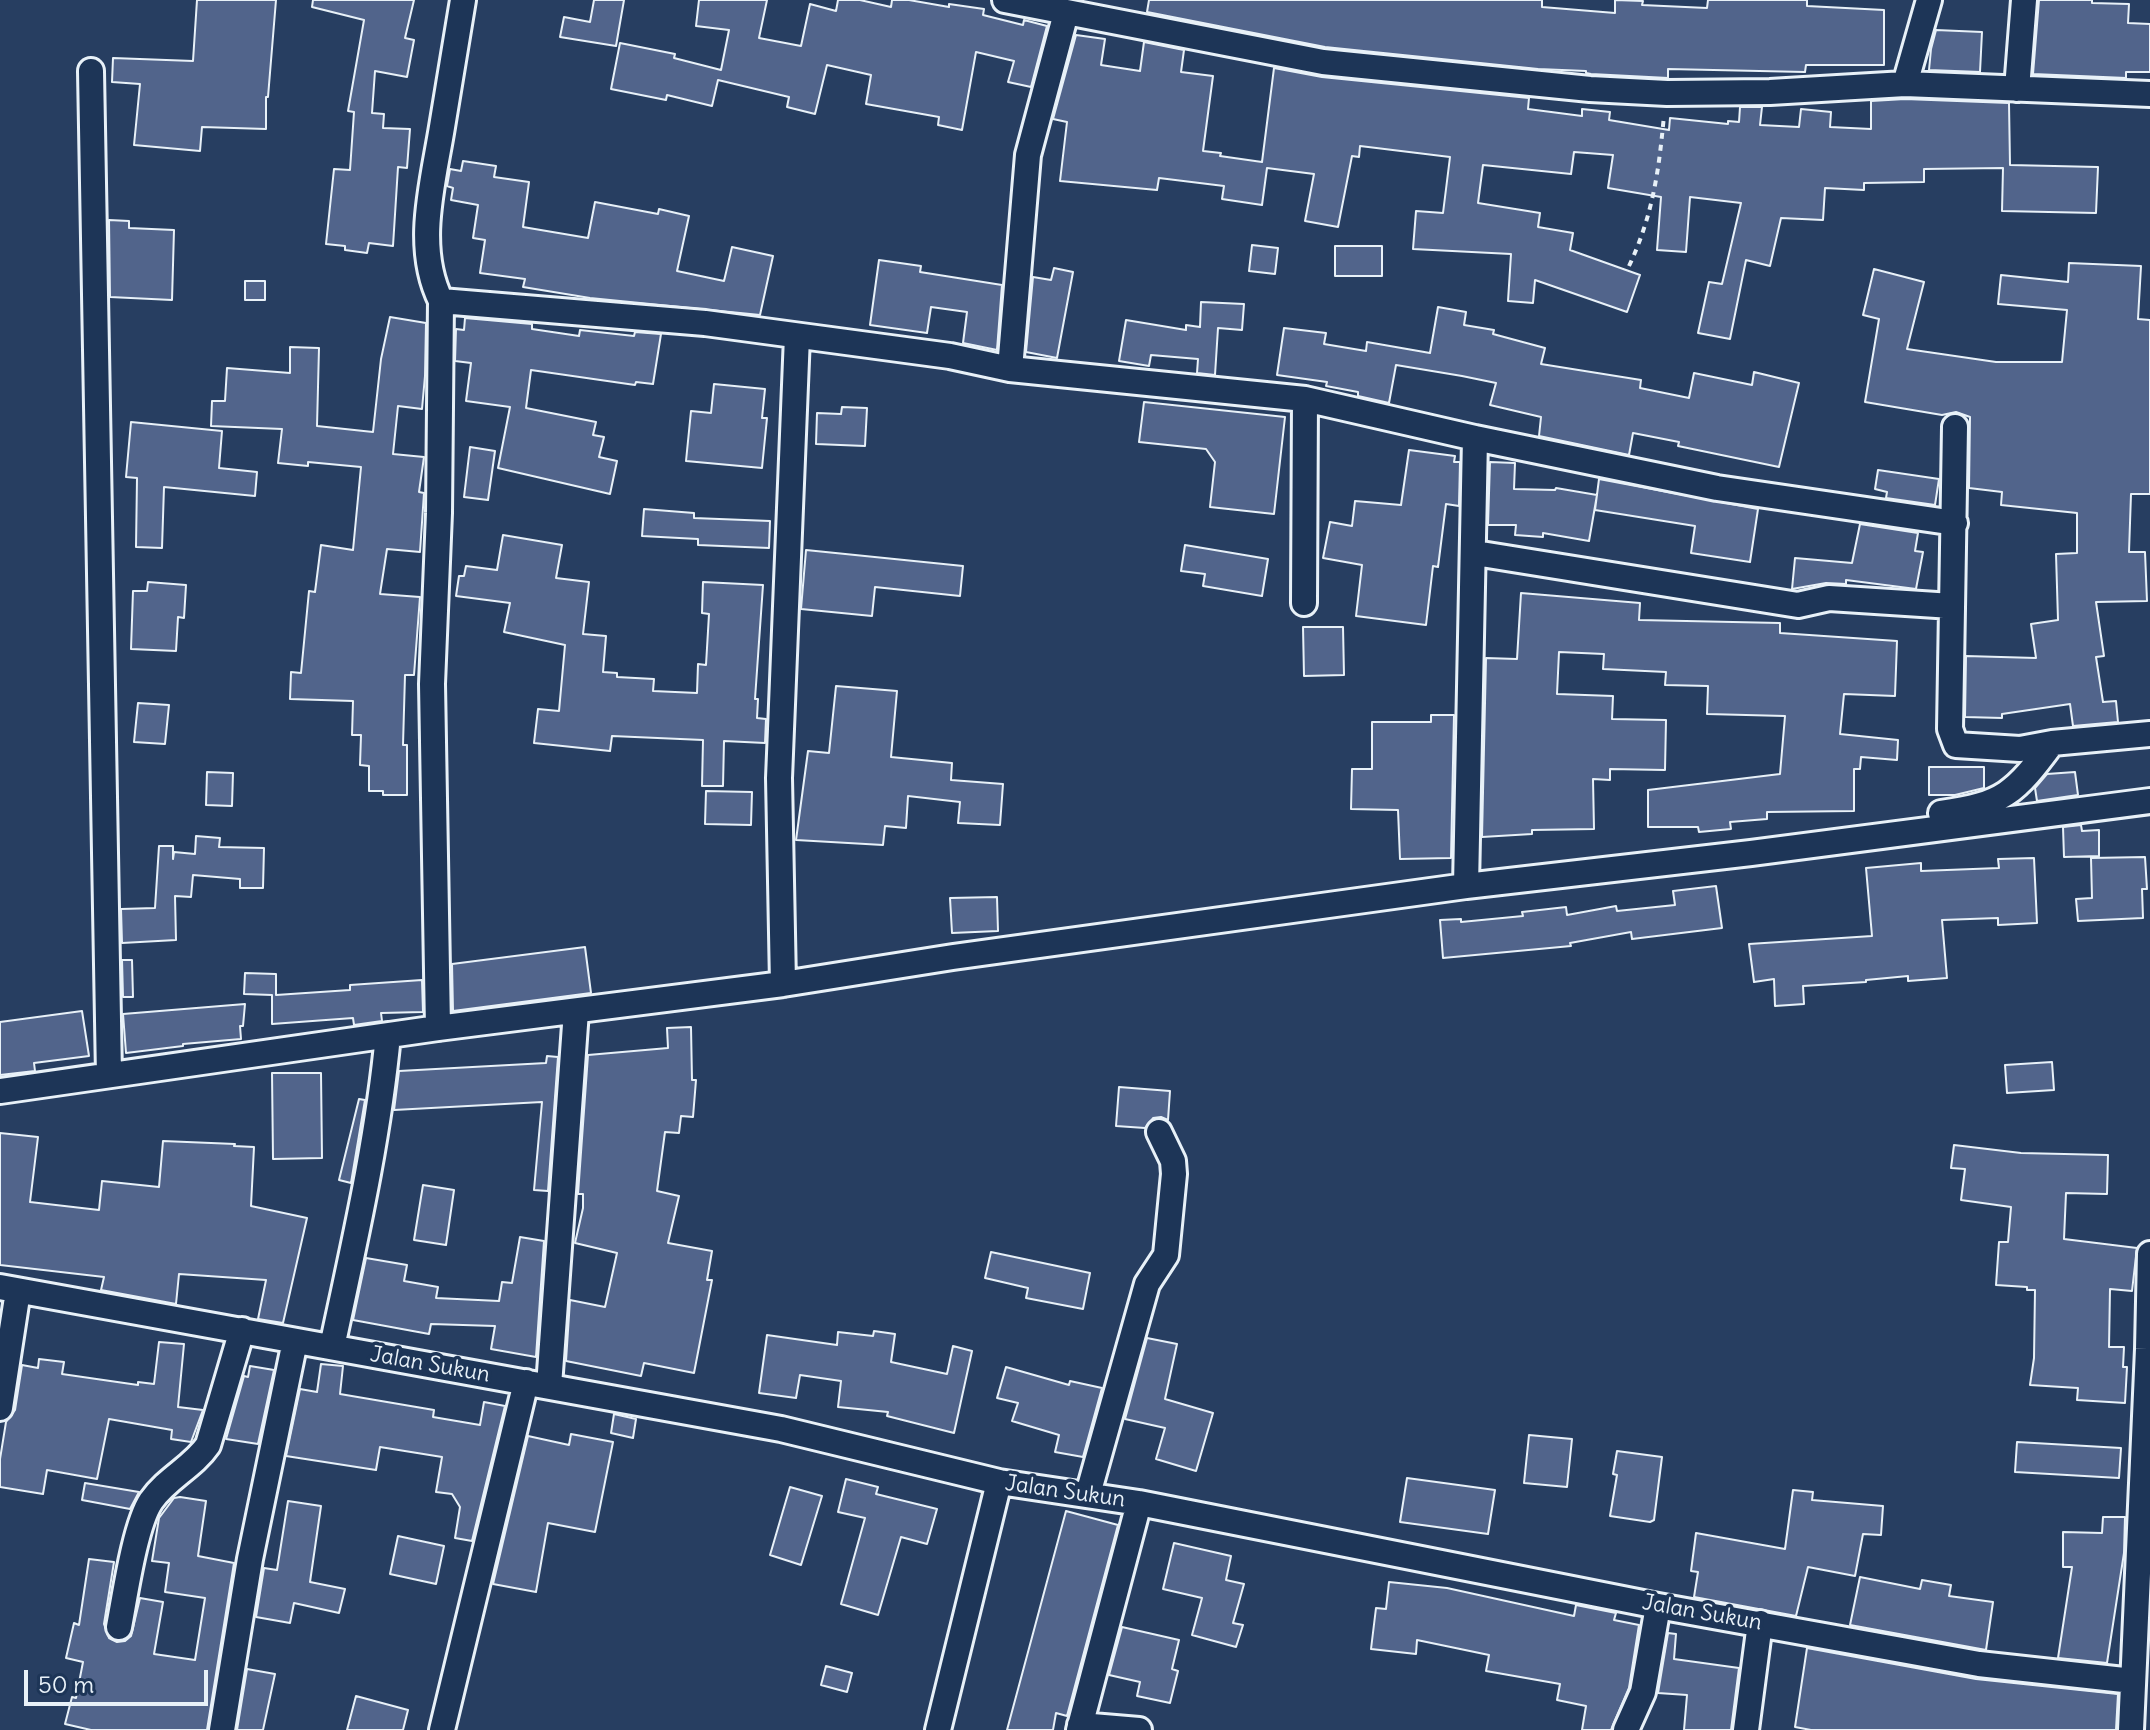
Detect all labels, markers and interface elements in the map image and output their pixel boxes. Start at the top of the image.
street label: Jalan Sukun [368,1341,492,1389]
street label: Jalan Sukun [1003,1471,1127,1513]
street label: Jalan Sukun [1640,1589,1764,1637]
scale bar [28,1654,212,1704]
text: 50 m [38,1669,94,1699]

